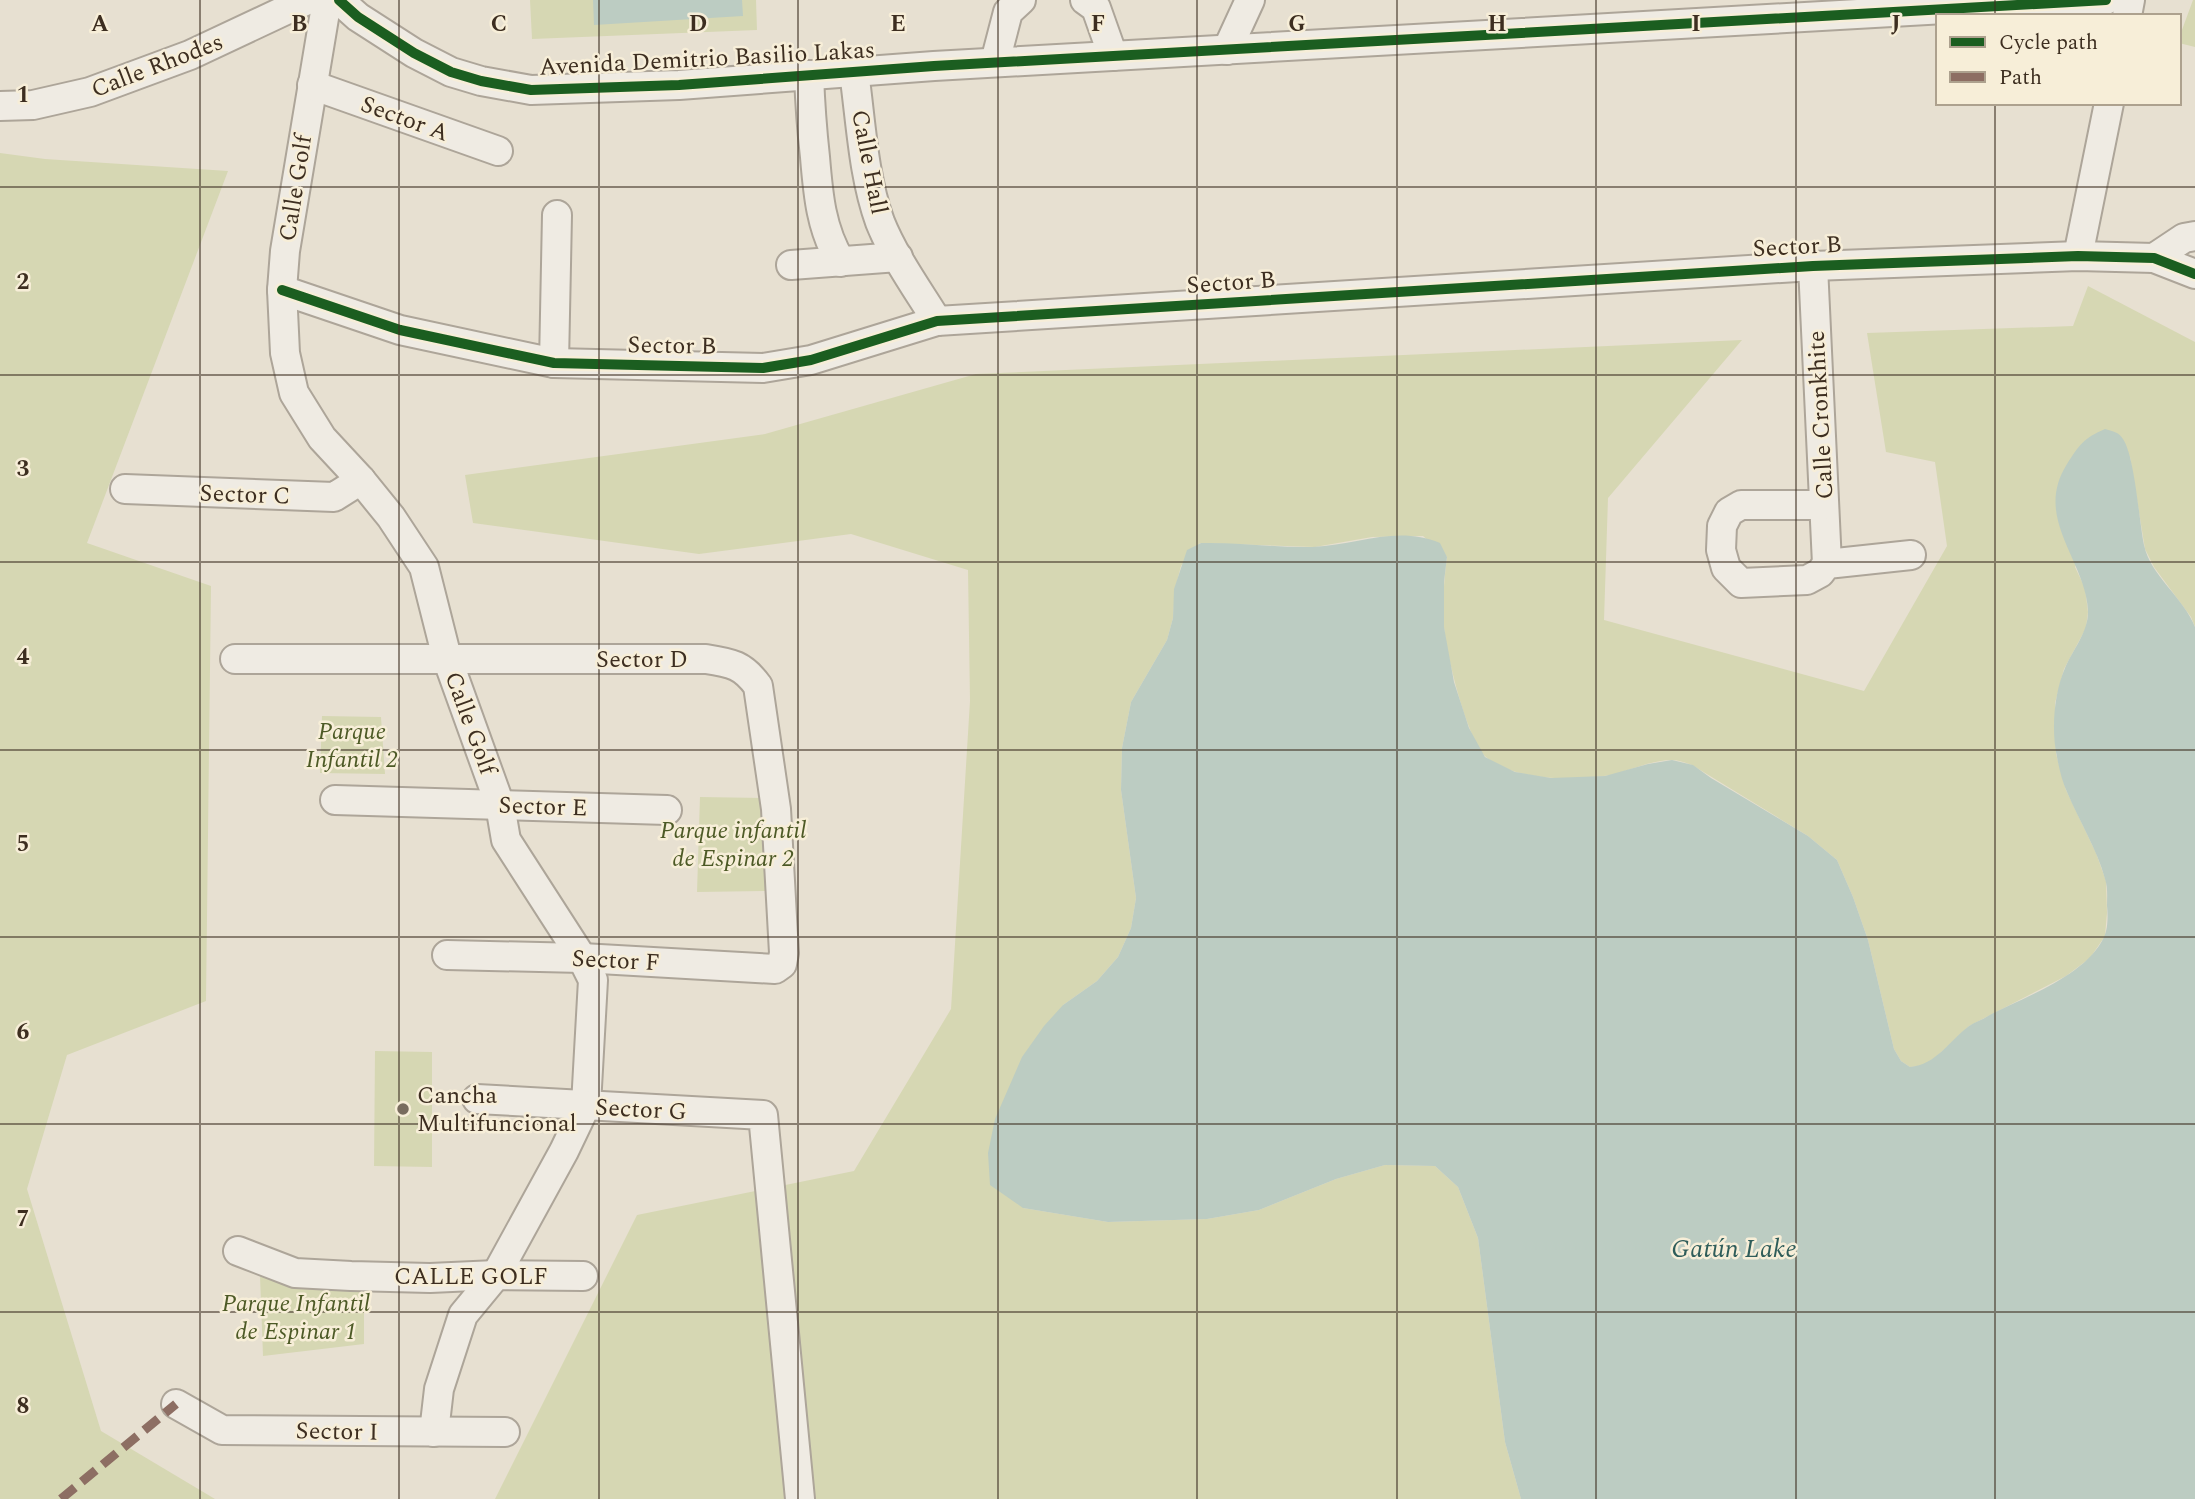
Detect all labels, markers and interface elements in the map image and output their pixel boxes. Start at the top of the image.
text: A [91,7,109,42]
text: B [291,7,307,42]
text: C [491,7,507,42]
text: D [689,7,707,42]
text: E [890,7,906,42]
text: F [1091,7,1105,42]
text: G [1288,7,1306,42]
text: H [1487,7,1507,42]
text: I [1691,7,1701,42]
text: J [1891,7,1901,42]
legend [1936,14,2181,105]
street label: Calle Rhodes [86,24,229,108]
text: Cycle path [1999,27,2098,59]
street label: Avenida Demitrio Basilio Lakas [538,32,876,86]
text: Path [1999,62,2042,94]
text: 1 [17,78,29,113]
street label: Sector A [356,86,454,151]
street label: Calle Hall [841,107,897,218]
street label: Calle Golf [270,131,322,244]
street label: Sector B [1752,227,1842,267]
street label: Sector B [1185,262,1277,304]
text: 2 [17,265,30,300]
street label: Sector B [627,327,717,365]
street label: Calle Cronkhite [1799,329,1843,500]
text: 3 [17,452,30,487]
street label: Sector C [199,475,291,515]
text: 4 [17,640,30,675]
street label: Sector D [596,642,688,678]
street label: Calle Golf [435,667,506,782]
park label: Parque Infantil 2 [306,714,398,778]
street label: Sector E [498,787,588,827]
park label: Parque infantil de Espinar 2 [660,813,806,877]
text: 5 [17,827,29,862]
street label: Sector F [571,941,661,981]
text: 6 [17,1015,30,1050]
place label: Cancha Multifuncional [417,1078,577,1142]
street label: Sector G [594,1090,688,1130]
marker: Cancha Multifuncional [395,1101,411,1117]
text: 7 [17,1202,29,1237]
water label: Gatún Lake [1671,1229,1797,1269]
street label: CALLE GOLF [394,1259,548,1295]
park label: Parque Infantil de Espinar 1 [222,1286,370,1350]
text: 8 [17,1389,29,1424]
street label: Sector I [295,1413,379,1451]

